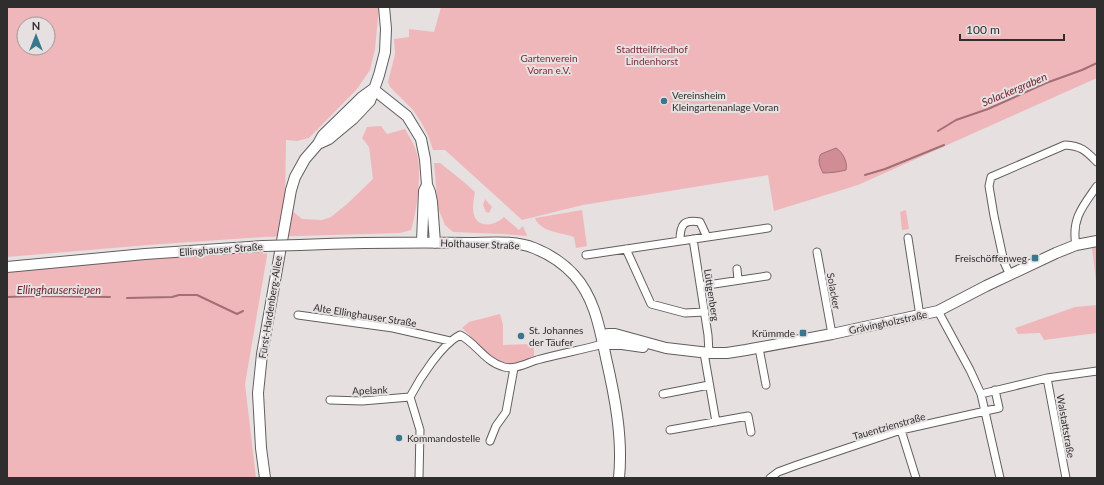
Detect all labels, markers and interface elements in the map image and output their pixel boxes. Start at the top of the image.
north arrow [16,16,56,56]
scale bar [960,16,1064,42]
text: N [32,19,40,32]
text: 100 m [966,22,1000,37]
park label: Stadtteilfriedhof Lindenhorst [616,43,688,67]
park label: Gartenverein Voran e.V. [520,52,578,76]
water label: Solackergraben [979,69,1049,109]
place label: Vereinsheim Kleingartenanlage Voran [672,89,779,113]
marker: Vereinsheim Kleingartenanlage Voran [659,96,669,106]
street label: Holthauser Straße [440,237,520,251]
street label: Ellinghauser Straße [179,240,263,258]
place label: Freischöffenweg [955,252,1027,264]
marker: Freischöffenweg [1030,253,1040,263]
street label: Fürst-Hardenberg-Allee [256,255,284,359]
street label: Lüttgenberg [702,268,722,322]
street label: Solacker [825,272,843,311]
water label: Ellinghausersiepen [17,283,101,296]
street label: Alte Ellinghauser Straße [313,301,417,329]
street label: Grävingholzstraße [848,308,928,336]
place label: St. Johannes der Täufer [529,324,583,348]
place label: Krümmde [752,327,795,339]
marker: Krümmde [798,328,808,338]
marker: St. Johannes der Täufer [516,331,526,341]
street label: Apelank [352,383,389,397]
street label: Walstattstraße [1055,393,1077,459]
street label: Tauentzienstraße [851,410,927,442]
place label: Kommandostelle [407,432,480,444]
marker: Kommandostelle [394,433,404,443]

